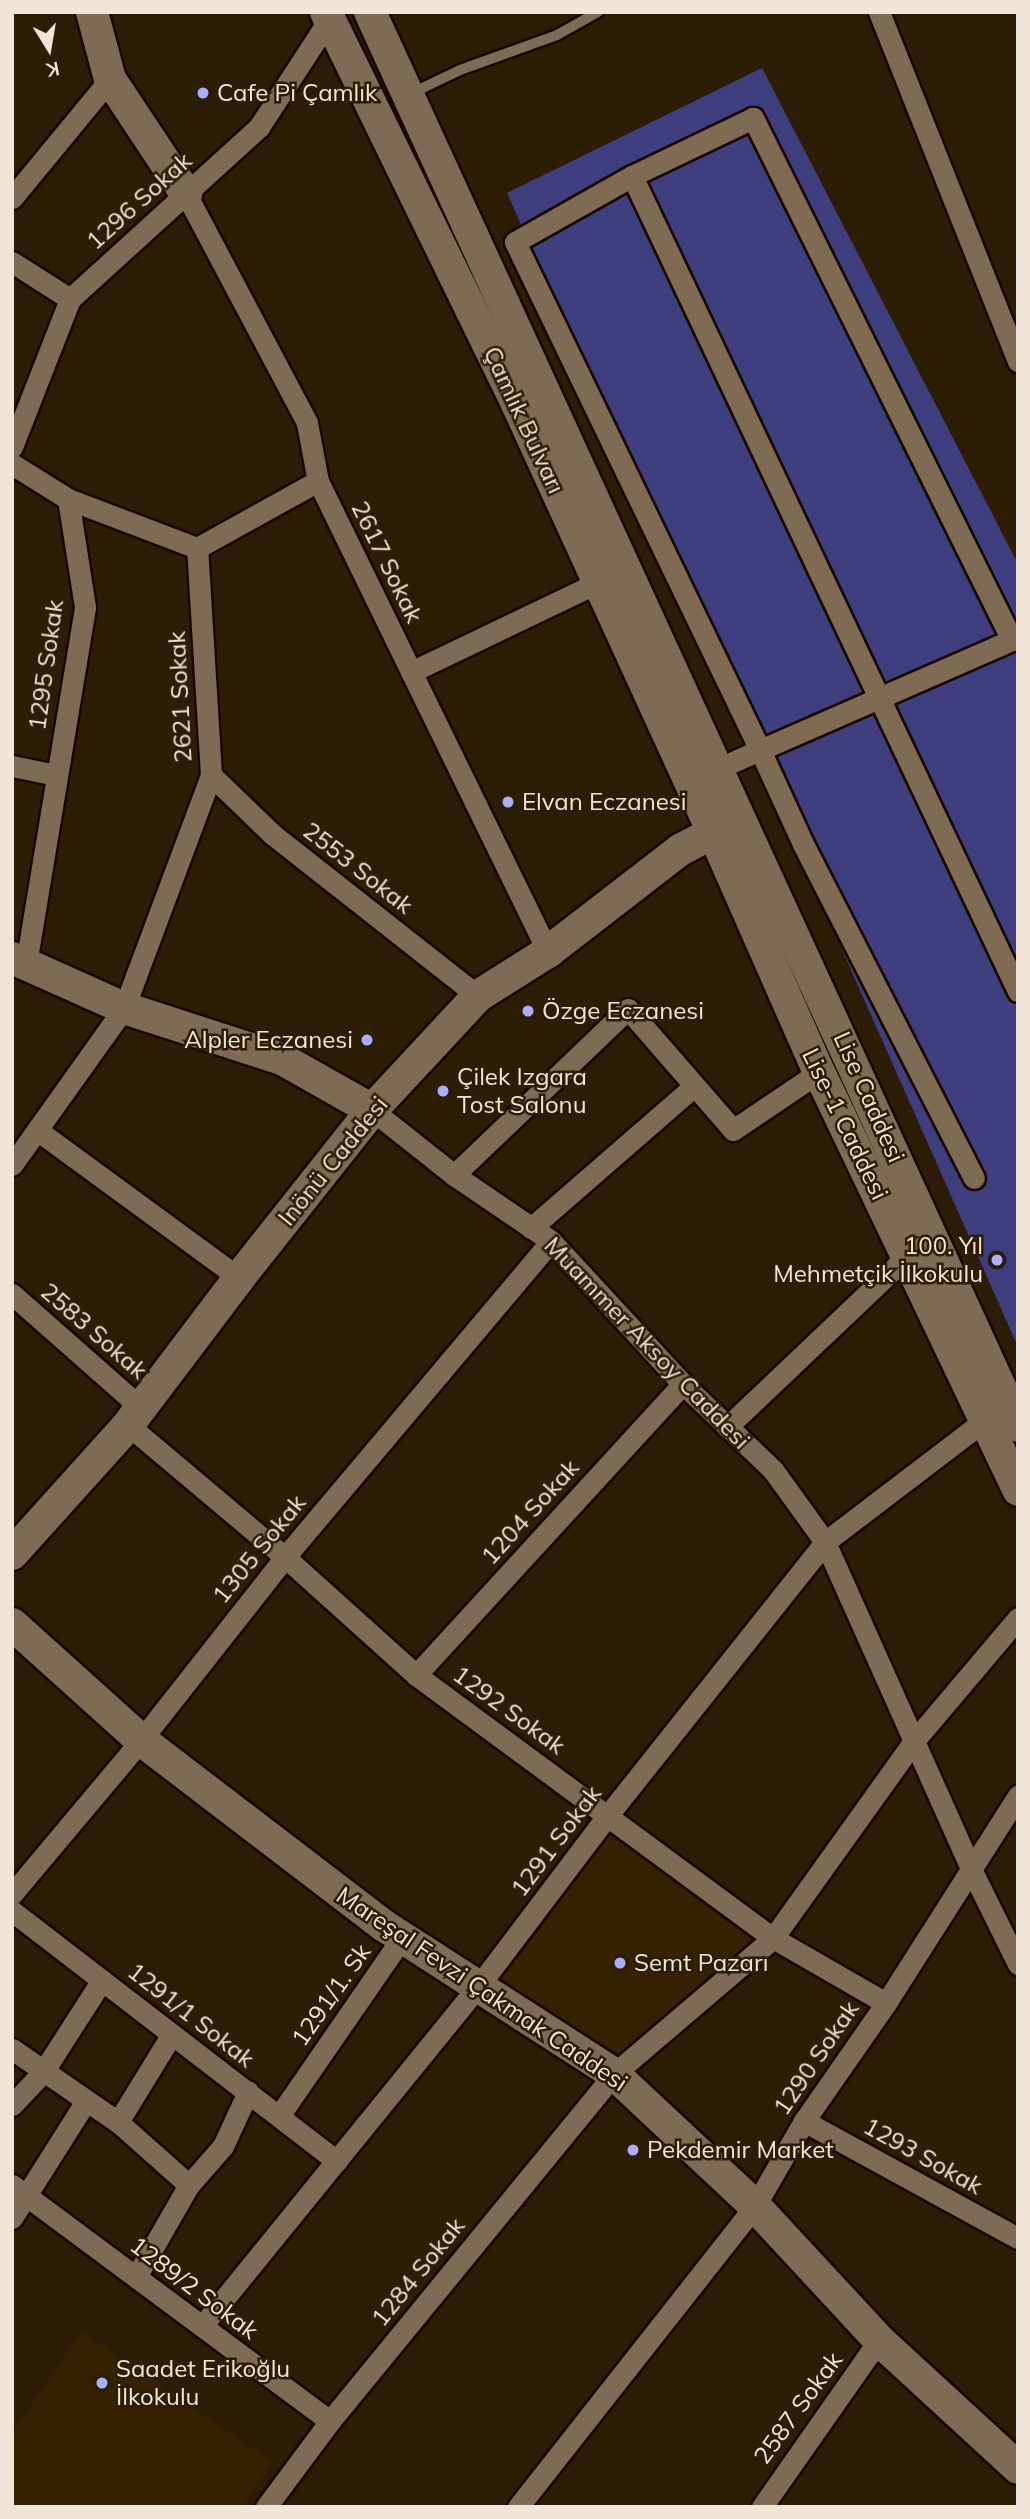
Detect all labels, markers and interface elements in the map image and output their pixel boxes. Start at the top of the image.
north arrow [14,14,84,84]
text: K [45,57,62,83]
place label: Cafe Pi Çamlık [217,79,377,107]
marker: Cafe Pi Çamlık [195,85,211,101]
street label: 1296 Sokak [80,146,198,256]
street label: Çamlık Bulvarı [477,342,571,498]
street label: 2617 Sokak [345,497,429,627]
street label: 1295 Sokak [23,598,69,732]
street label: 2621 Sokak [162,631,198,763]
place label: Elvan Eczanesi [522,788,686,816]
marker: Elvan Eczanesi [500,794,516,810]
street label: 2553 Sokak [297,816,419,920]
place label: Özge Eczanesi [542,997,704,1025]
marker: Özge Eczanesi [520,1003,536,1019]
place label: Alpler Eczanesi [184,1026,353,1054]
street label: Lise Caddesi [827,1027,911,1167]
marker: Alpler Eczanesi [359,1032,375,1048]
street label: Lise-1 Caddesi [796,1044,894,1204]
place label: Çilek Izgara Tost Salonu [457,1063,587,1119]
marker: Çilek Izgara Tost Salonu [435,1083,451,1099]
street label: Inönü Caddesi [272,1091,394,1231]
street label: Muammer Aksoy Caddesi [538,1231,756,1455]
place label: 100. Yıl Mehmetçik İlkokulu [773,1232,983,1288]
marker: 100. Yıl Mehmetçik İlkokulu [989,1252,1005,1268]
street label: 2583 Sokak [35,1277,153,1385]
street label: 1204 Sokak [475,1453,585,1571]
street label: 1305 Sokak [206,1489,312,1609]
street label: 1292 Sokak [447,1660,571,1760]
street label: 1291 Sokak [505,1780,607,1902]
street label: Mareşal Fevzi Çakmak Caddesi [331,1881,633,2097]
street label: 1291/1. Sk [285,1938,377,2052]
place label: Semt Pazarı [634,1949,768,1977]
marker: Semt Pazarı [612,1955,628,1971]
street label: 1291/1 Sokak [122,1957,260,2073]
street label: 1290 Sokak [767,1995,865,2121]
street label: 1293 Sokak [859,2112,987,2200]
place label: Pekdemir Market [647,2136,834,2164]
marker: Pekdemir Market [625,2142,641,2158]
street label: 1284 Sokak [365,2212,471,2332]
street label: 1289/2 Sokak [124,2231,264,2345]
street label: 2587 Sokak [748,2346,848,2470]
place label: Saadet Erikoğlu İlkokulu [116,2355,290,2411]
marker: Saadet Erikoğlu İlkokulu [94,2375,110,2391]

